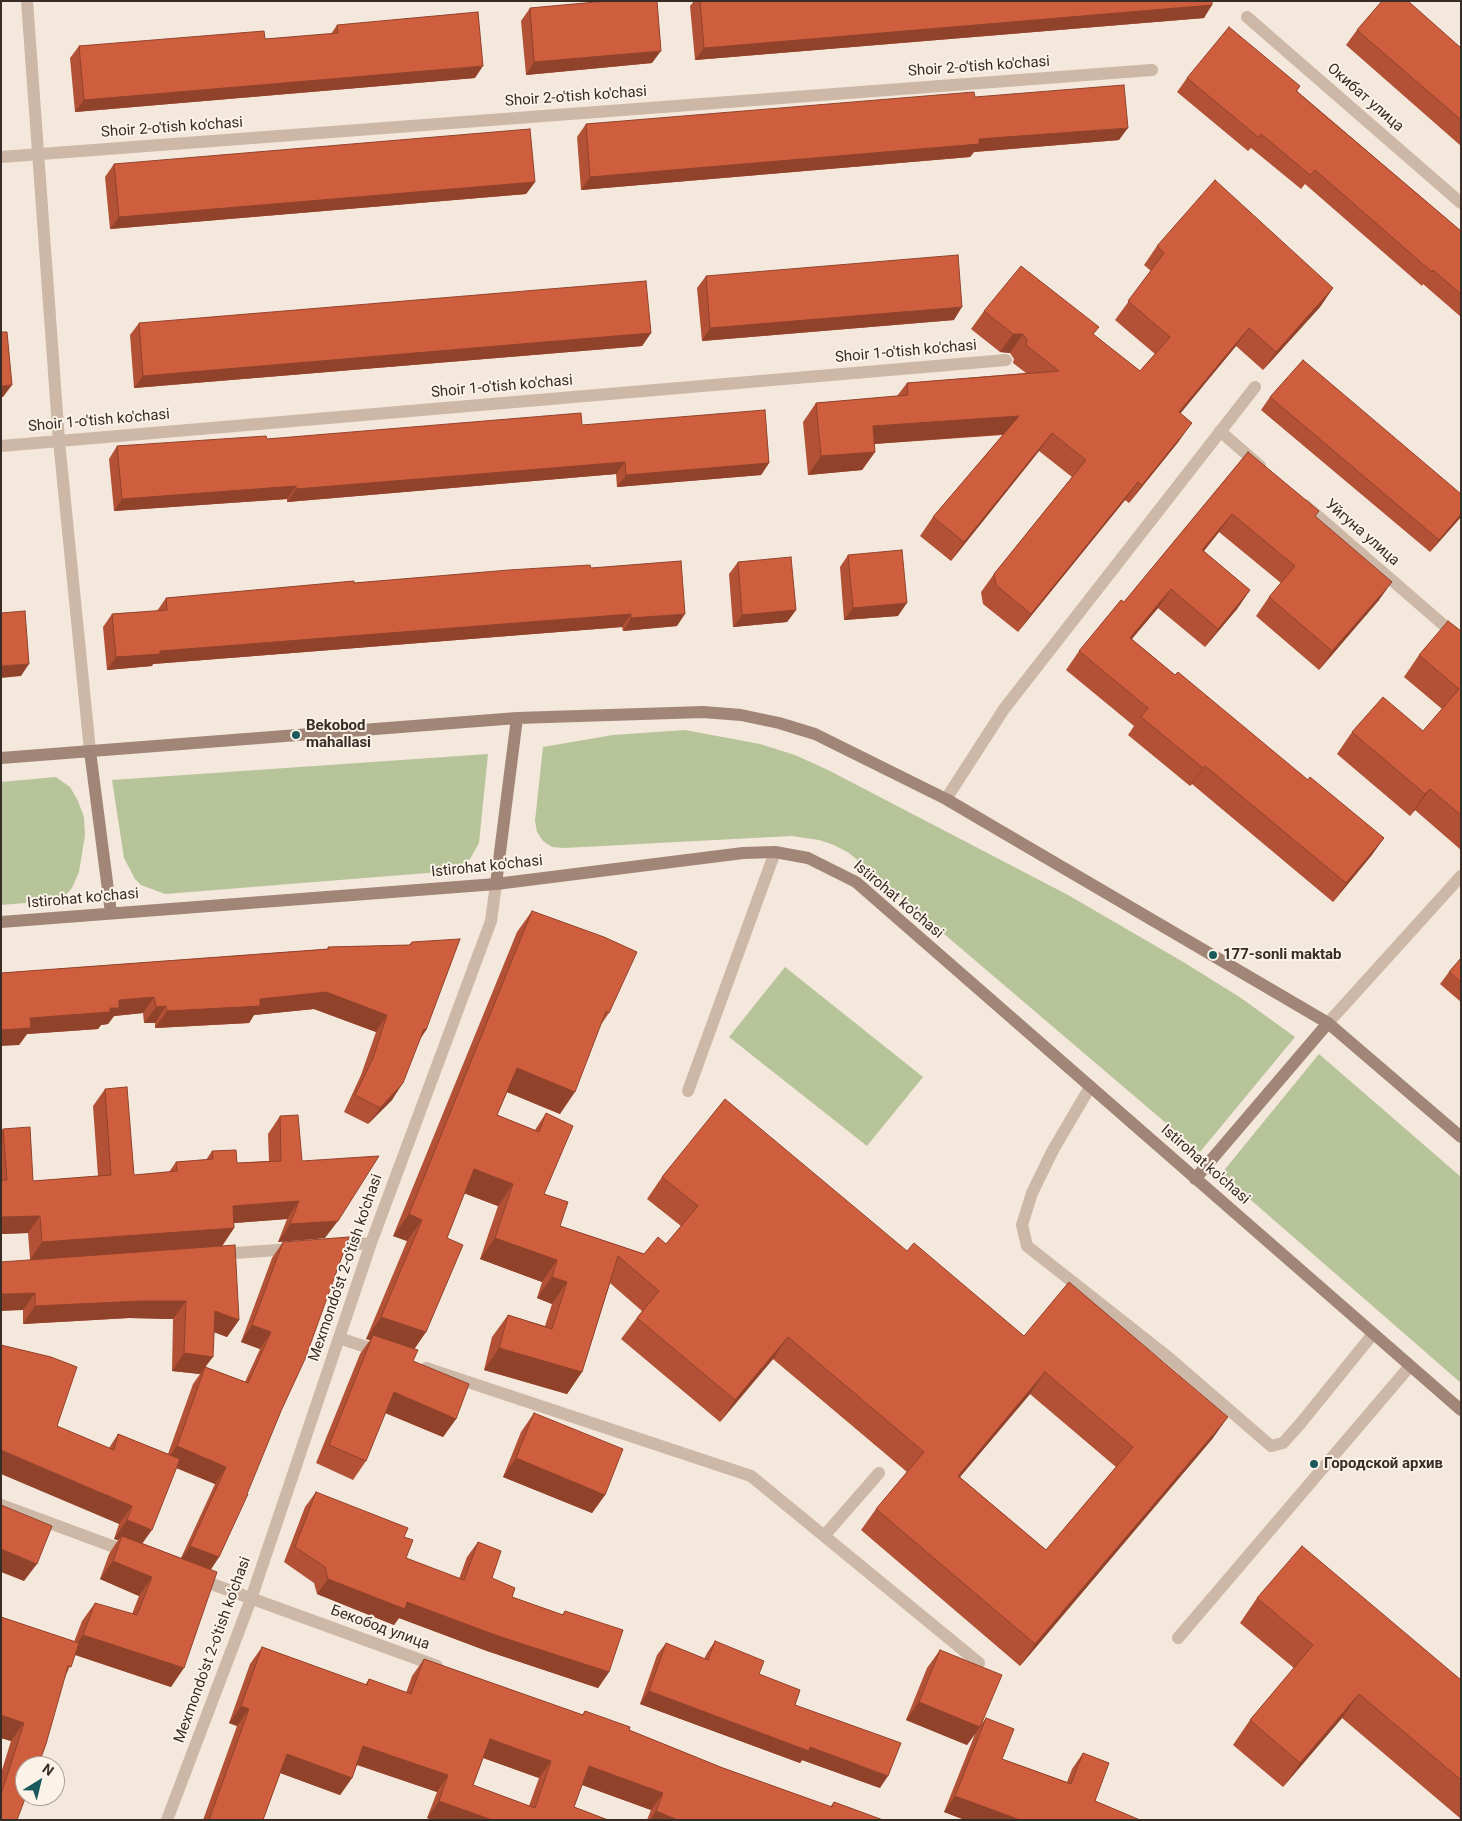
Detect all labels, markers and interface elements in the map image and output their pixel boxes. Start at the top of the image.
street label: Shoir 2-o'tish ko'chasi [907,53,1051,81]
street label: Окибат улица [1323,60,1407,136]
street label: Shoir 2-o'tish ko'chasi [504,83,648,111]
street label: Shoir 2-o'tish ko'chasi [100,114,244,142]
street label: Shoir 1-o'tish ko'chasi [834,337,978,367]
street label: Shoir 1-o'tish ko'chasi [430,372,574,402]
street label: Shoir 1-o'tish ko'chasi [27,406,171,436]
street label: Уйгуна улица [1321,496,1403,570]
place label: Bekobod mahallasi [306,717,371,752]
marker: Bekobod mahallasi [290,729,302,741]
street label: Istirohat ko'chasi [430,852,544,882]
street label: Istirohat ko'chasi [849,857,947,943]
street label: Istirohat ko'chasi [26,885,140,913]
place label: 177-sonli maktab [1223,946,1342,964]
marker: 177-sonli maktab [1207,949,1219,961]
street label: Istirohat ko'chasi [1157,1121,1253,1209]
street label: Mexmondo'st 2-o'tish ko'chasi [305,1172,387,1364]
place label: Городской архив [1324,1455,1443,1473]
marker: Городской архив [1308,1458,1320,1470]
street label: Mexmondo'st 2-o'tish ko'chasi [171,1554,255,1746]
street label: Бекобод улица [328,1602,432,1654]
north arrow [15,1756,65,1806]
text: N [40,1760,57,1779]

